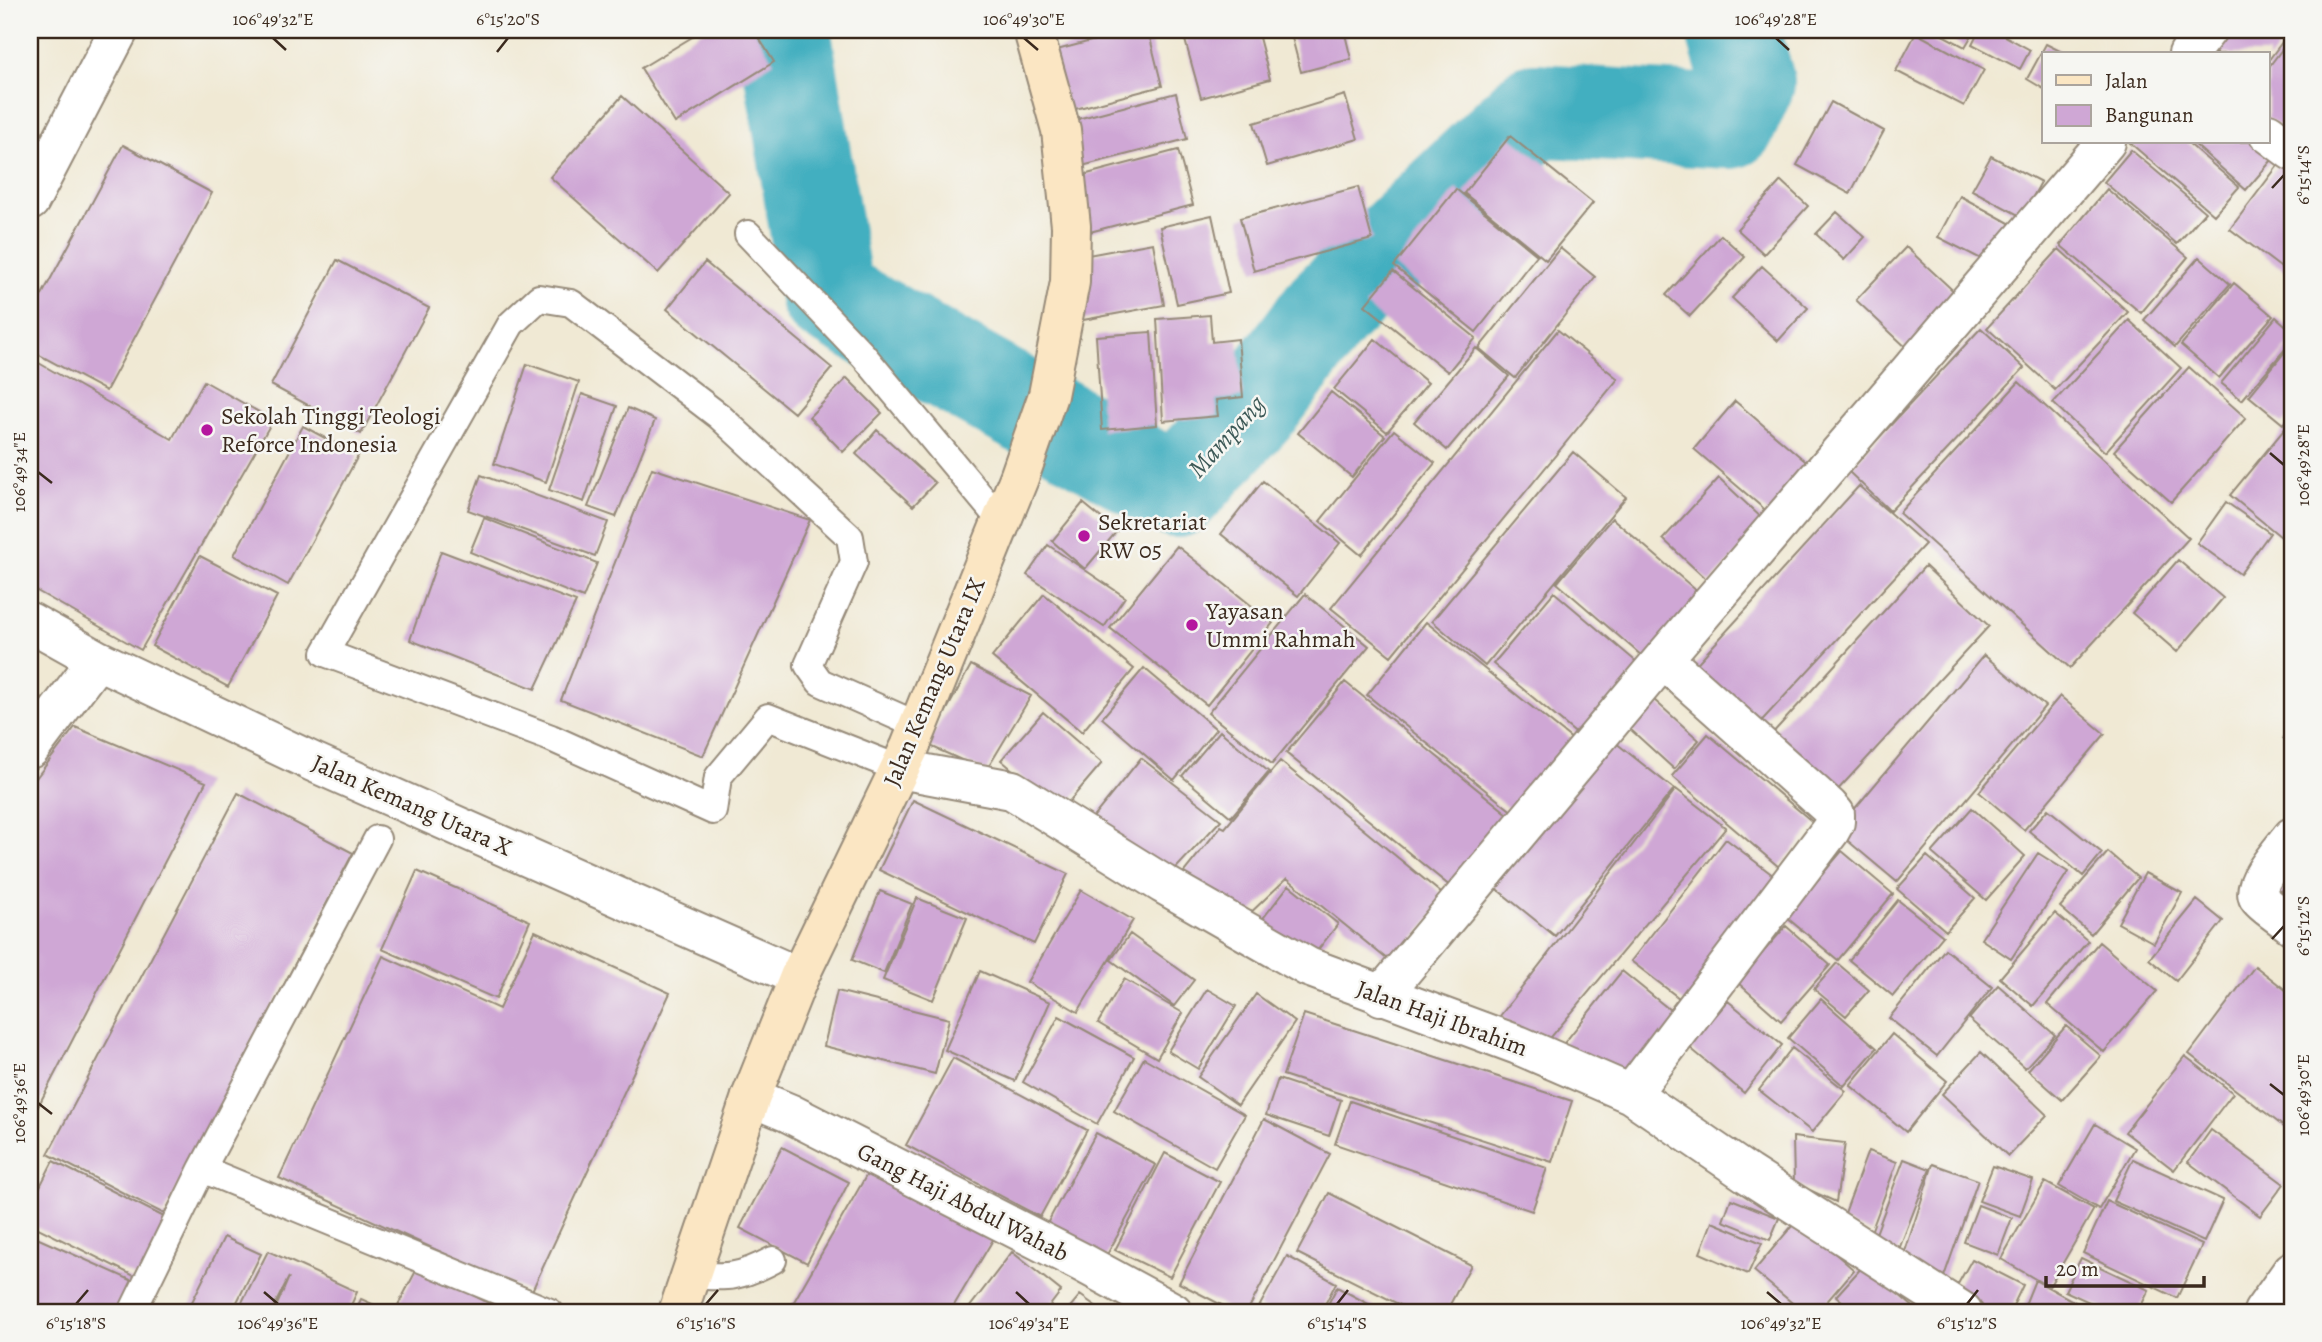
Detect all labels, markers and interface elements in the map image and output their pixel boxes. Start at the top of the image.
text: 106°49'32"E [232,7,314,31]
text: 6°15'20"S [476,7,540,31]
text: 106°49'30"E [983,7,1065,31]
text: 106°49'28"E [1735,7,1817,31]
legend [2042,52,2270,144]
text: Jalan [2105,67,2147,95]
text: Bangunan [2105,101,2194,129]
text: 6°15'14"S [2291,145,2315,205]
water label: Mampang [1180,387,1273,485]
place label: Sekolah Tinggi Teologi Reforce Indonesia [221,400,441,460]
marker: Sekolah Tinggi Teologi Reforce Indonesia [199,422,215,438]
text: 106°49'28"E [2291,424,2315,506]
text: 106°49'34"E [7,432,31,512]
place label: Sekretariat RW 05 [1098,506,1207,566]
marker: Sekretariat RW 05 [1076,528,1092,544]
street label: Jalan Kemang Utara IX [875,572,993,791]
place label: Yayasan Ummi Rahmah [1205,595,1356,655]
marker: Yayasan Ummi Rahmah [1184,617,1200,633]
street label: Jalan Kemang Utara X [307,747,517,864]
text: 6°15'12"S [2291,896,2315,956]
street label: Jalan Haji Ibrahim [1352,972,1532,1064]
text: 106°49'30"E [2291,1054,2315,1136]
text: 106°49'36"E [7,1063,31,1143]
street label: Gang Haji Abdul Wahab [852,1135,1074,1269]
scale bar [2046,1244,2203,1288]
text: 20 m [2056,1255,2099,1283]
text: 6°15'18"S [46,1311,106,1335]
text: 106°49'36"E [238,1311,318,1335]
text: 6°15'16"S [676,1311,736,1335]
text: 106°49'34"E [989,1311,1069,1335]
text: 6°15'14"S [1307,1311,1367,1335]
text: 106°49'32"E [1740,1311,1822,1335]
text: 6°15'12"S [1937,1311,1997,1335]

